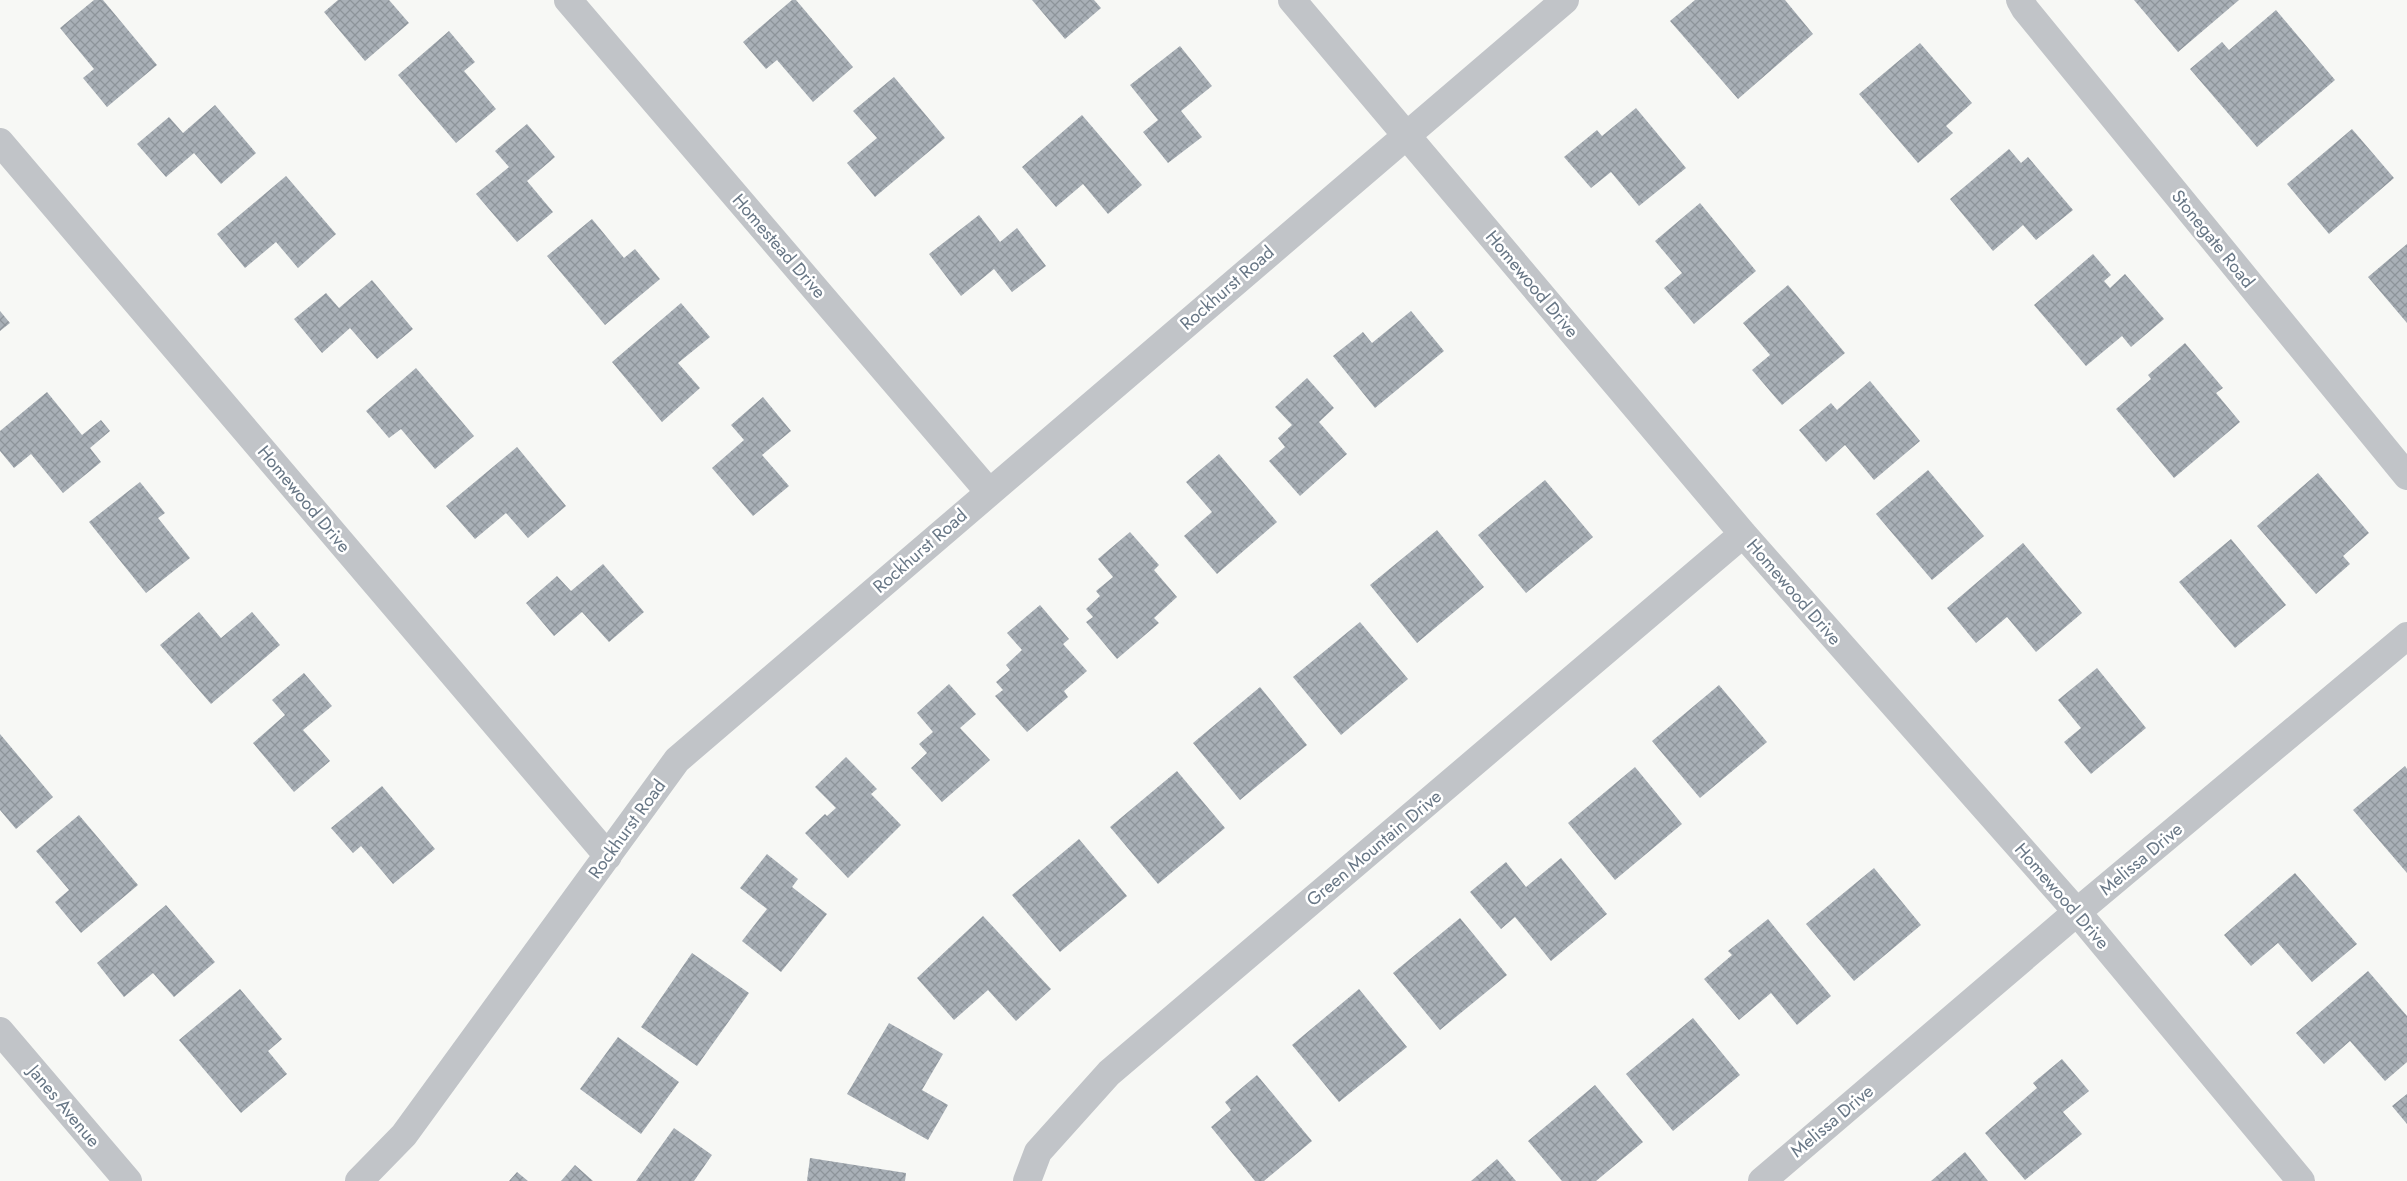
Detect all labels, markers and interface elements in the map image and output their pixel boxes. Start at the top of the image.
street label: Stonegate Road [2165,184,2261,294]
street label: Homestead Drive [726,188,832,304]
street label: Homewood Drive [1479,225,1585,343]
street label: Rockhurst Road [1174,240,1280,336]
street label: Homewood Drive [251,440,357,558]
street label: Rockhurst Road [867,503,973,599]
street label: Homewood Drive [1741,533,1847,651]
street label: Rockhurst Road [582,774,672,884]
street label: Green Mountain Drive [1301,784,1447,912]
street label: Melissa Drive [2094,817,2188,901]
street label: Homewood Drive [2009,837,2115,955]
street label: Janes Avenue [20,1058,106,1153]
street label: Melissa Drive [1785,1079,1879,1163]

